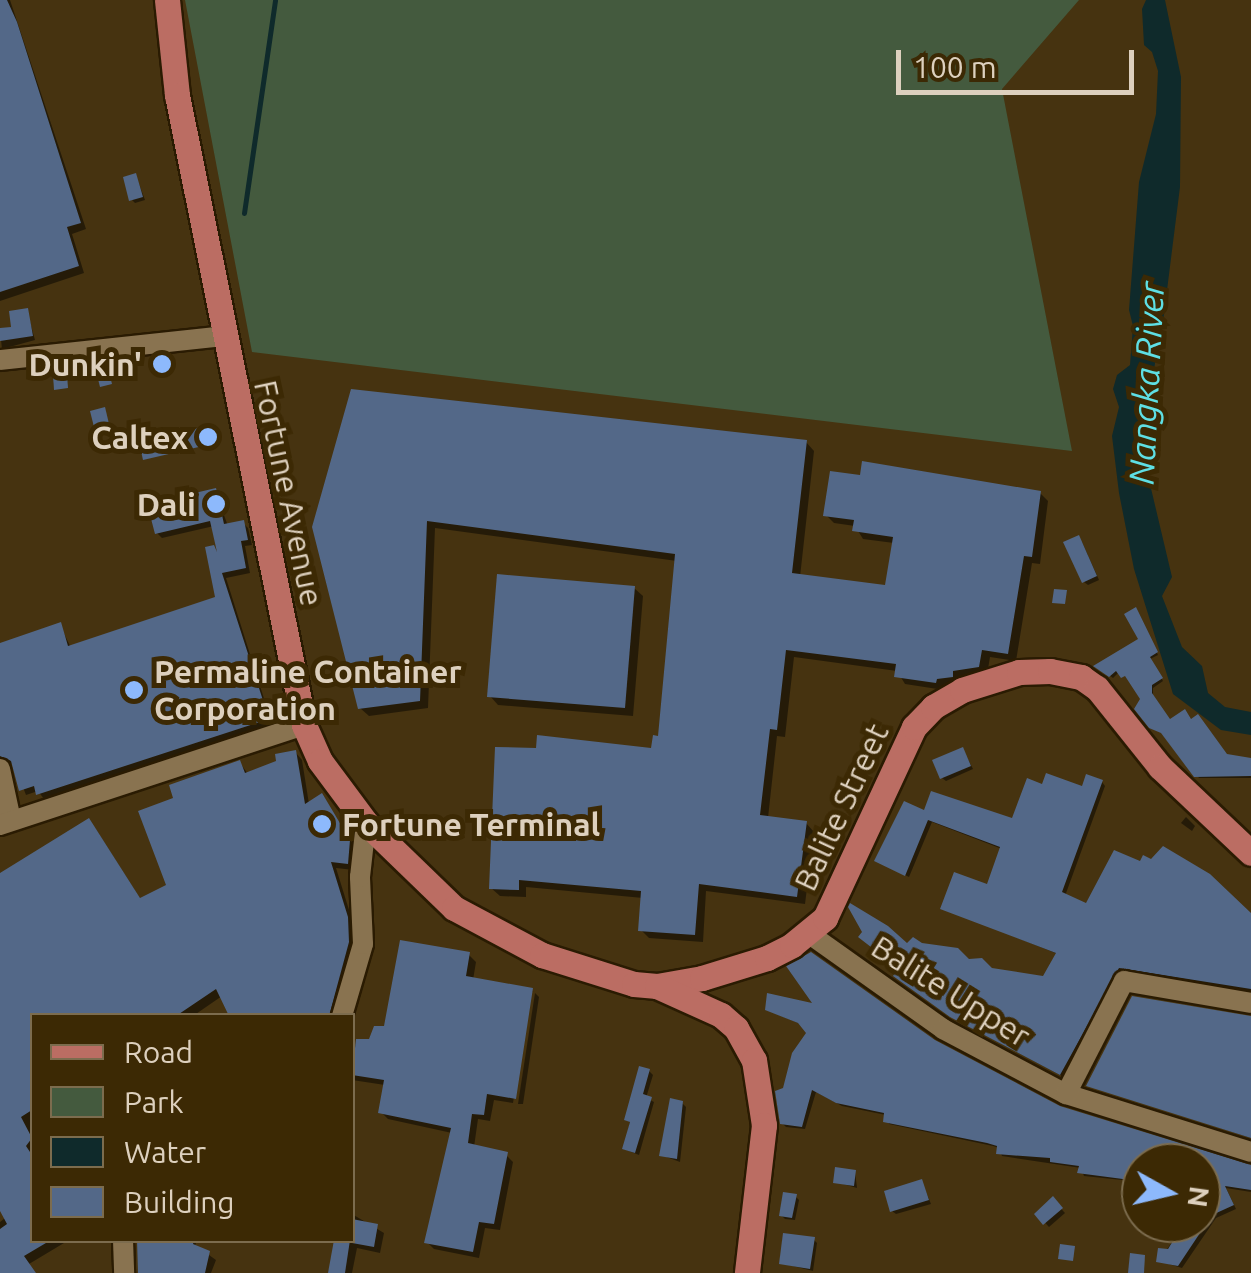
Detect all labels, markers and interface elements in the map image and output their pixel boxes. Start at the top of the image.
scale bar [901,30,1138,92]
text: 100 m [913,50,997,84]
water label: Nangka River [1120,280,1172,486]
place label: Dunkin' [28,345,142,383]
marker: Dunkin' [151,353,173,375]
street label: Fortune Avenue [246,377,332,609]
place label: Caltex [91,418,188,456]
marker: Caltex [197,426,219,448]
place label: Dali [137,485,196,523]
marker: Dali [205,493,227,515]
place label: Permaline Container Corporation [154,653,462,728]
marker: Permaline Container Corporation [123,679,145,701]
street label: Balite Street [786,717,896,897]
place label: Fortune Terminal [342,805,600,843]
marker: Fortune Terminal [311,813,333,835]
street label: Balite Upper [865,927,1037,1055]
legend [30,1013,355,1243]
text: Road [124,1035,193,1069]
text: Park [124,1085,184,1119]
text: Water [124,1135,206,1169]
north arrow [1121,1143,1221,1243]
text: N [1182,1184,1216,1209]
text: Building [124,1185,235,1219]

